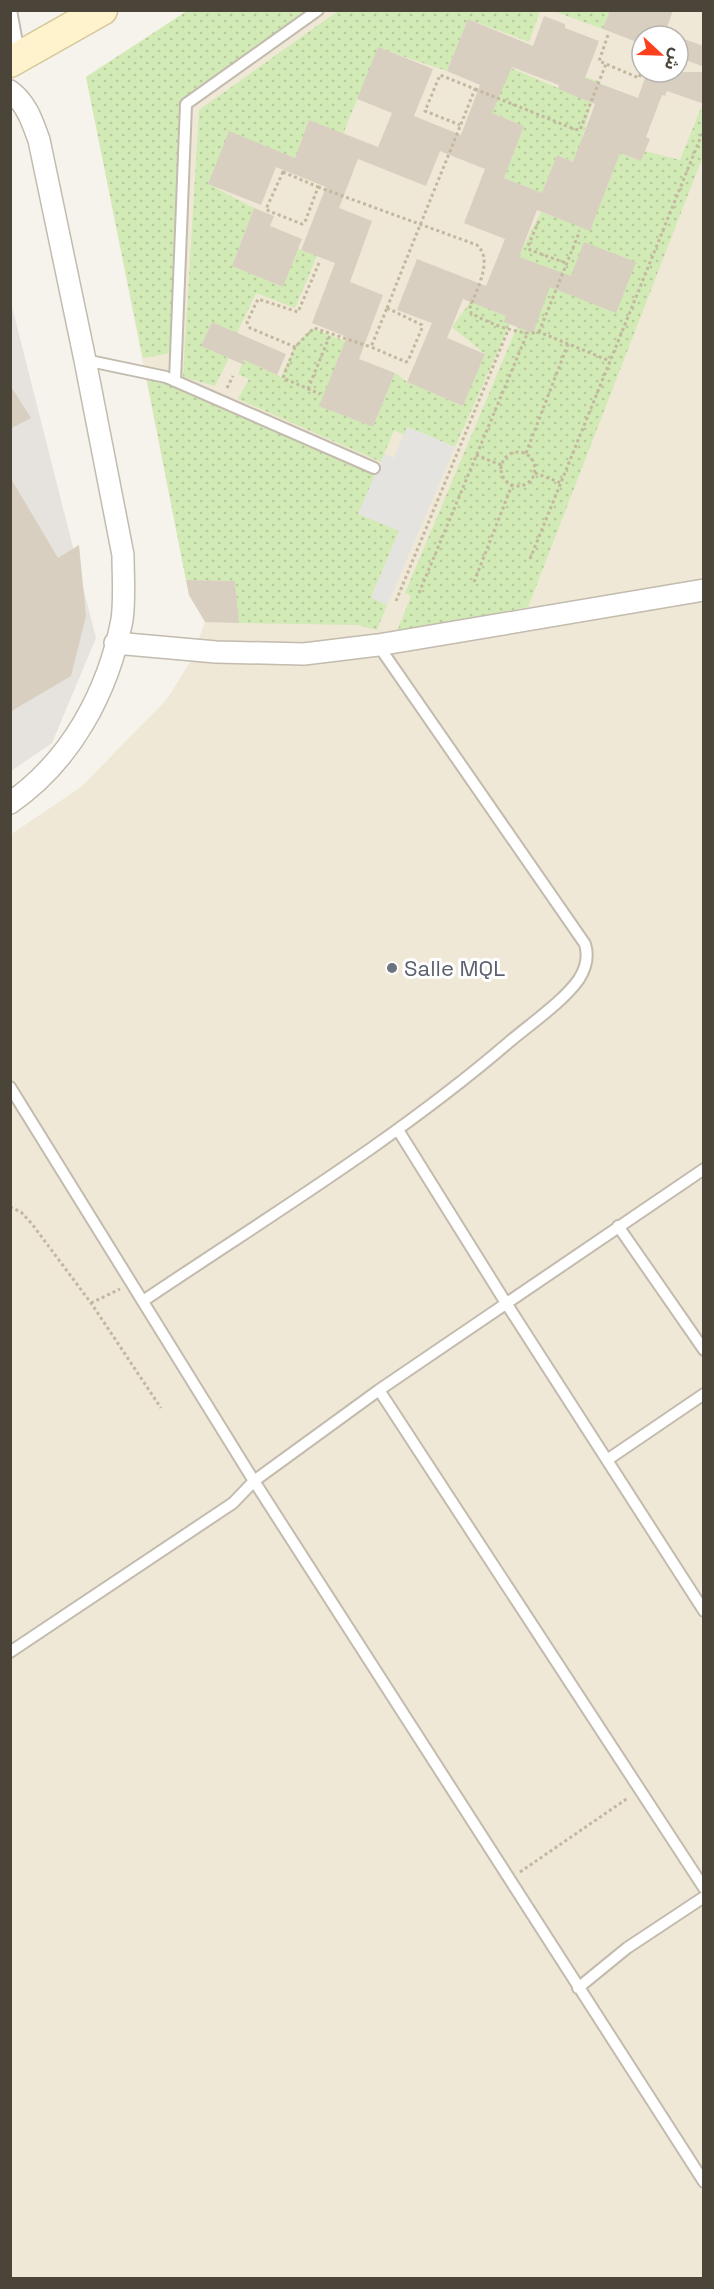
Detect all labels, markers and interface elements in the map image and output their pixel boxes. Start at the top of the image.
north arrow [630,24,690,84]
text: ش [660,45,687,74]
place label: Salle MQL [404,954,505,982]
marker: Salle MQL [385,961,399,975]

